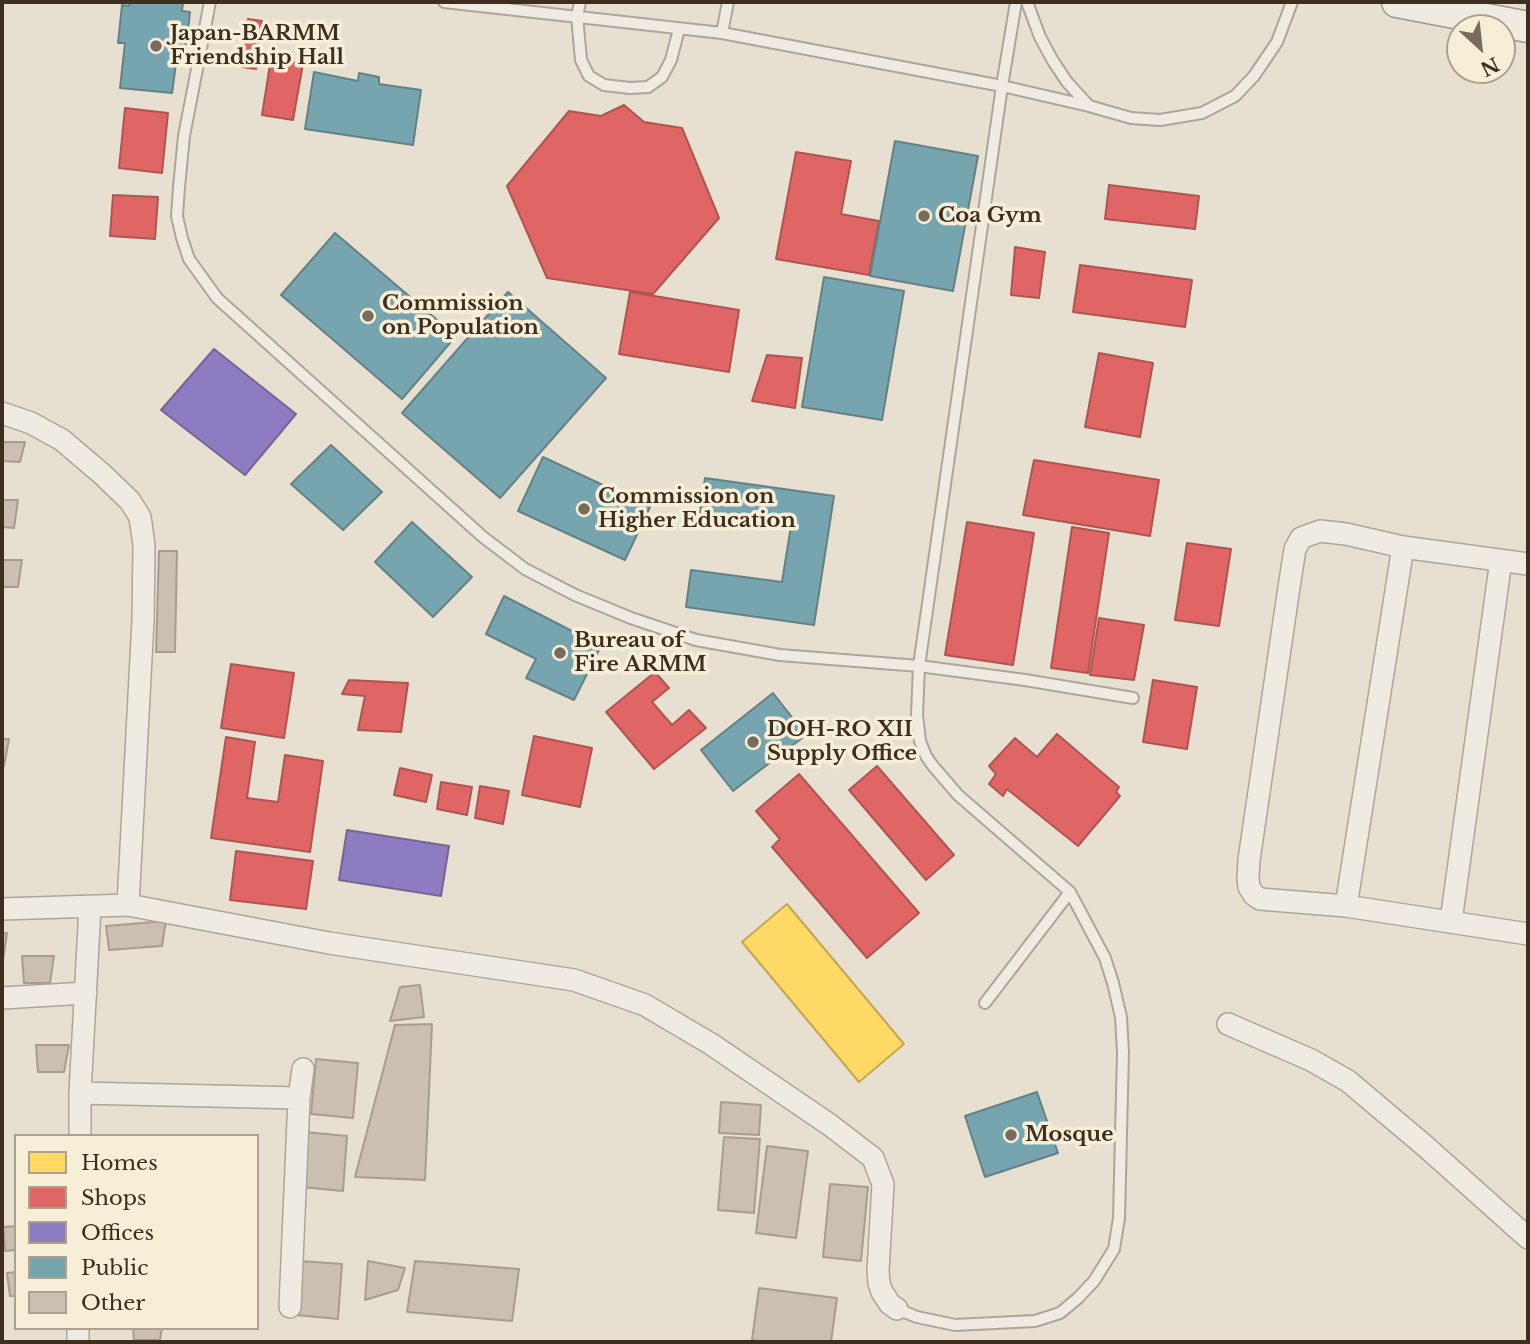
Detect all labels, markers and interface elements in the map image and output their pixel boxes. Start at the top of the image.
north arrow [1446,14,1516,84]
place label: Japan-BARMM Friendship Hall [170,21,344,71]
marker: Japan-BARMM Friendship Hall [148,38,164,54]
text: N [1477,52,1503,81]
place label: Coa Gym [938,203,1042,229]
marker: Coa Gym [916,208,932,224]
place label: Commission on Population [382,291,539,341]
marker: Commission on Population [360,308,376,324]
place label: Commission on Higher Education [598,484,796,534]
marker: Commission on Higher Education [576,501,592,517]
place label: Bureau of Fire ARMM [574,628,706,678]
marker: Bureau of Fire ARMM [552,645,568,661]
place label: DOH-RO XII Supply Office [767,717,917,767]
marker: DOH-RO XII Supply Office [745,734,761,750]
place label: Mosque [1025,1122,1114,1148]
marker: Mosque [1003,1127,1019,1143]
legend [14,1134,259,1330]
text: Homes [81,1150,158,1176]
text: Shops [81,1185,147,1211]
text: Offices [81,1220,154,1246]
text: Public [81,1255,148,1281]
text: Other [81,1290,145,1316]

